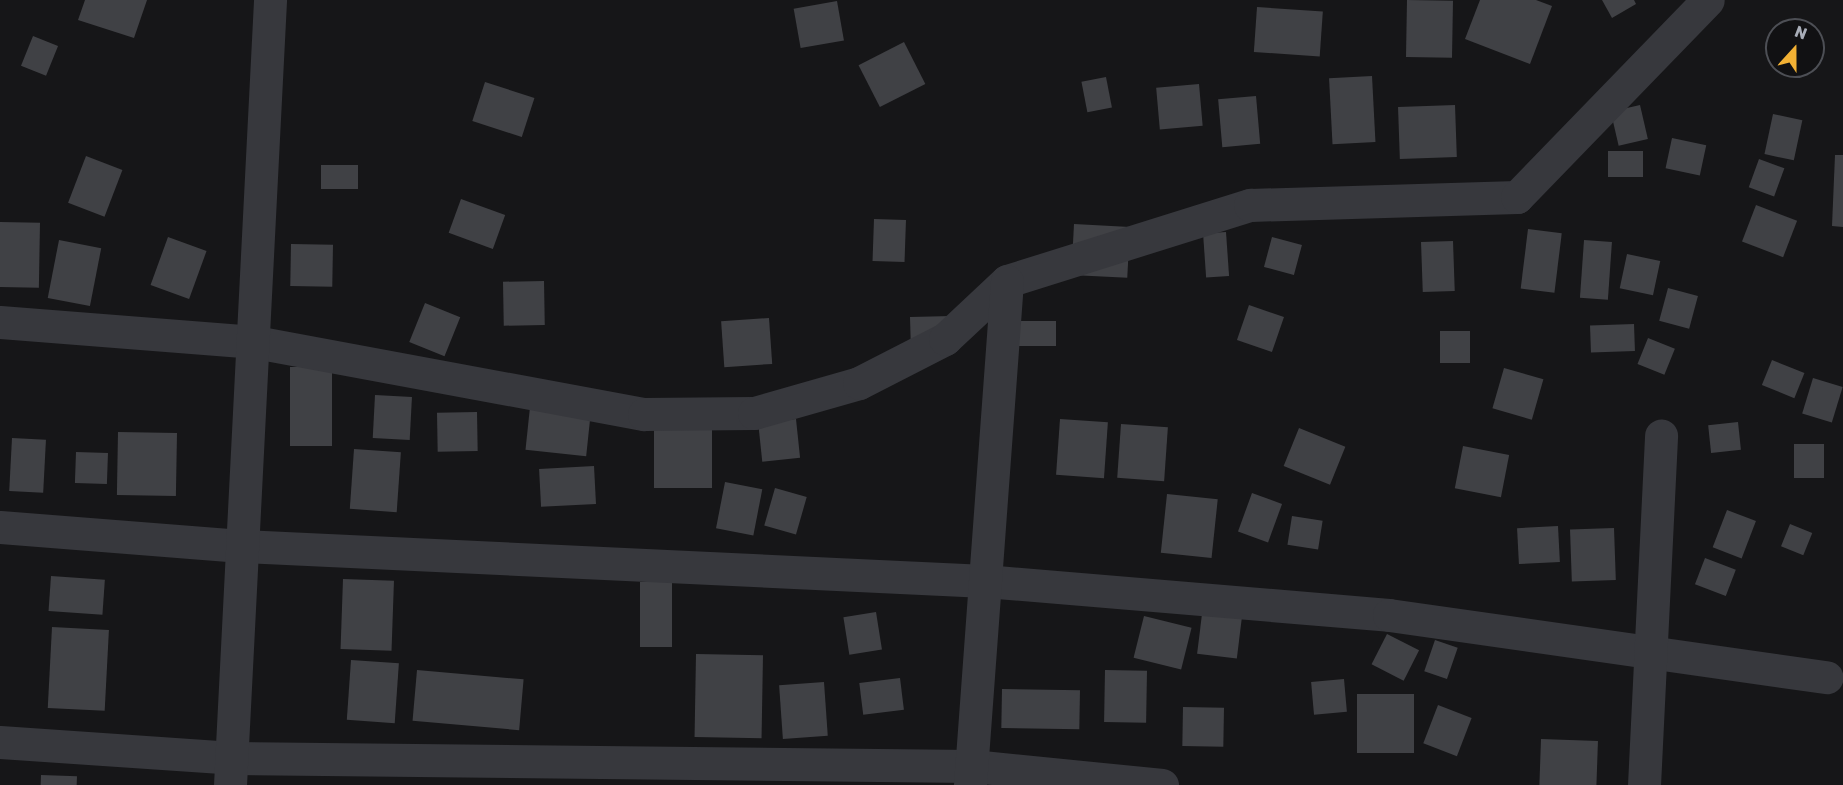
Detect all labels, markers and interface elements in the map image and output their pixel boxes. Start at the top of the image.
north arrow [1765,18,1825,78]
text: N [1792,22,1810,44]

